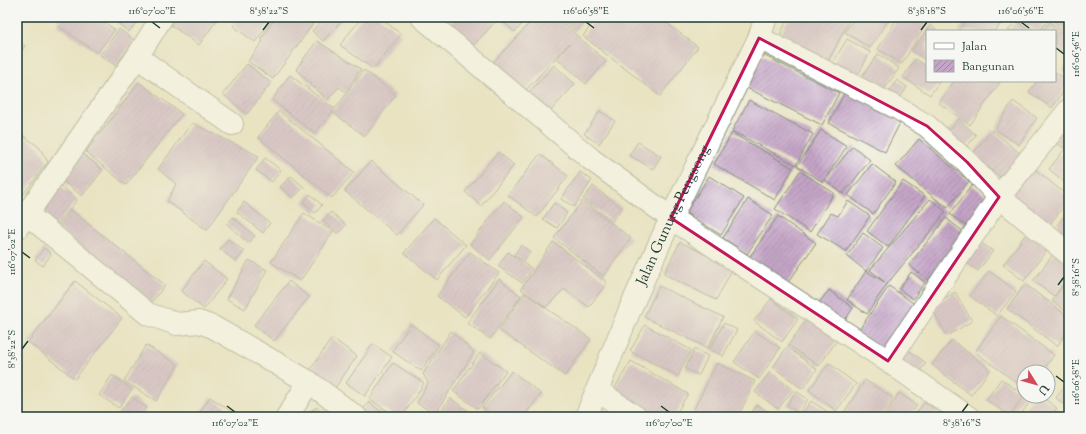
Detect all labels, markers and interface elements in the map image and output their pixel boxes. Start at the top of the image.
text: 116°07'00"E [128,4,176,19]
text: 8°38'22"S [250,4,288,19]
text: 116°06'58"E [563,4,609,19]
text: 8°38'18"S [908,4,946,19]
text: 116°06'56"E [998,4,1044,19]
legend [926,30,1056,82]
text: 116°06'56"E [1069,31,1084,77]
text: Jalan [961,38,987,56]
text: Bangunan [962,58,1015,76]
street label: Jalan Gunung Pengsong [631,141,716,290]
text: 116°07'02"E [5,229,20,275]
text: 8°38'16"S [1069,258,1084,296]
text: 8°38'22"S [5,330,20,368]
text: 116°06'58"E [1069,359,1084,405]
north arrow [1016,364,1056,404]
text: U [1034,380,1053,398]
text: 116°07'02"E [212,416,258,431]
text: 116°07'00"E [645,416,693,431]
text: 8°38'16"S [943,416,981,431]

